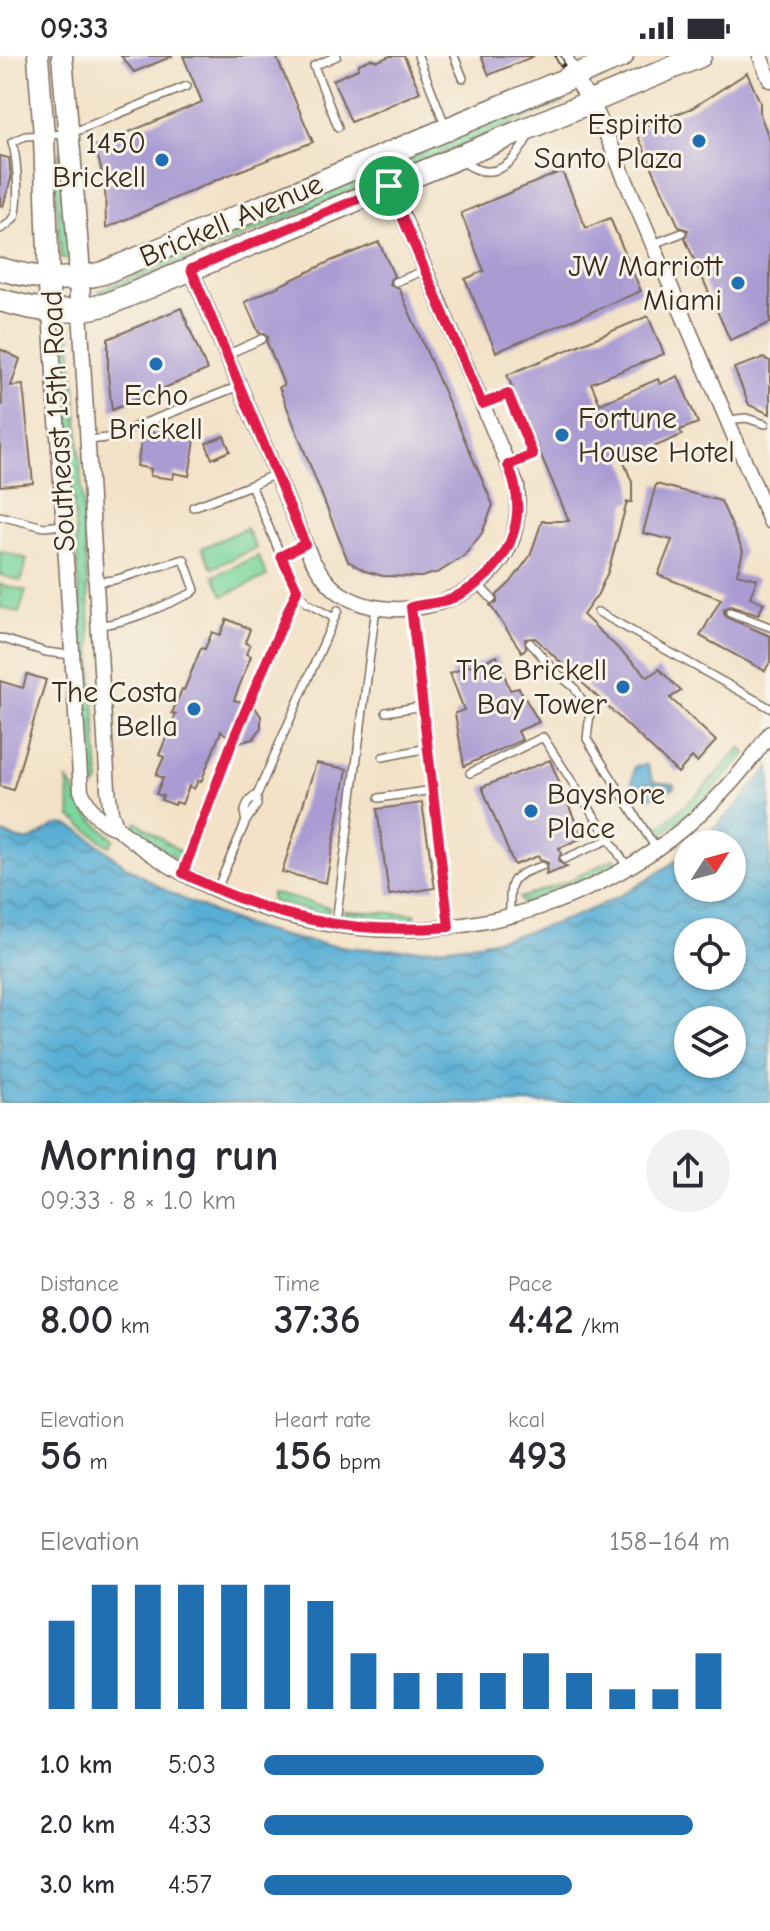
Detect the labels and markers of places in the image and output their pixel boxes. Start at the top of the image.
place label: Espirito Santo Plaza [534,107,683,176]
place label: 1450 Brickell [52,126,146,195]
marker: Espirito Santo Plaza [690,132,708,150]
marker: 1450 Brickell [153,151,171,169]
pin [355,152,423,220]
place label: JW Marriott Miami [568,249,723,318]
marker: JW Marriott Miami [729,274,747,292]
marker: Echo Brickell [147,355,165,373]
place label: Echo Brickell [109,378,203,447]
place label: Fortune House Hotel [578,401,735,470]
marker: Fortune House Hotel [553,426,571,444]
place label: The Brickell Bay Tower [456,653,607,722]
place label: The Costa Bella [51,675,178,744]
marker: The Brickell Bay Tower [614,678,632,696]
marker: The Costa Bella [185,700,203,718]
place label: Bayshore Place [547,777,665,846]
marker: Bayshore Place [522,802,540,820]

